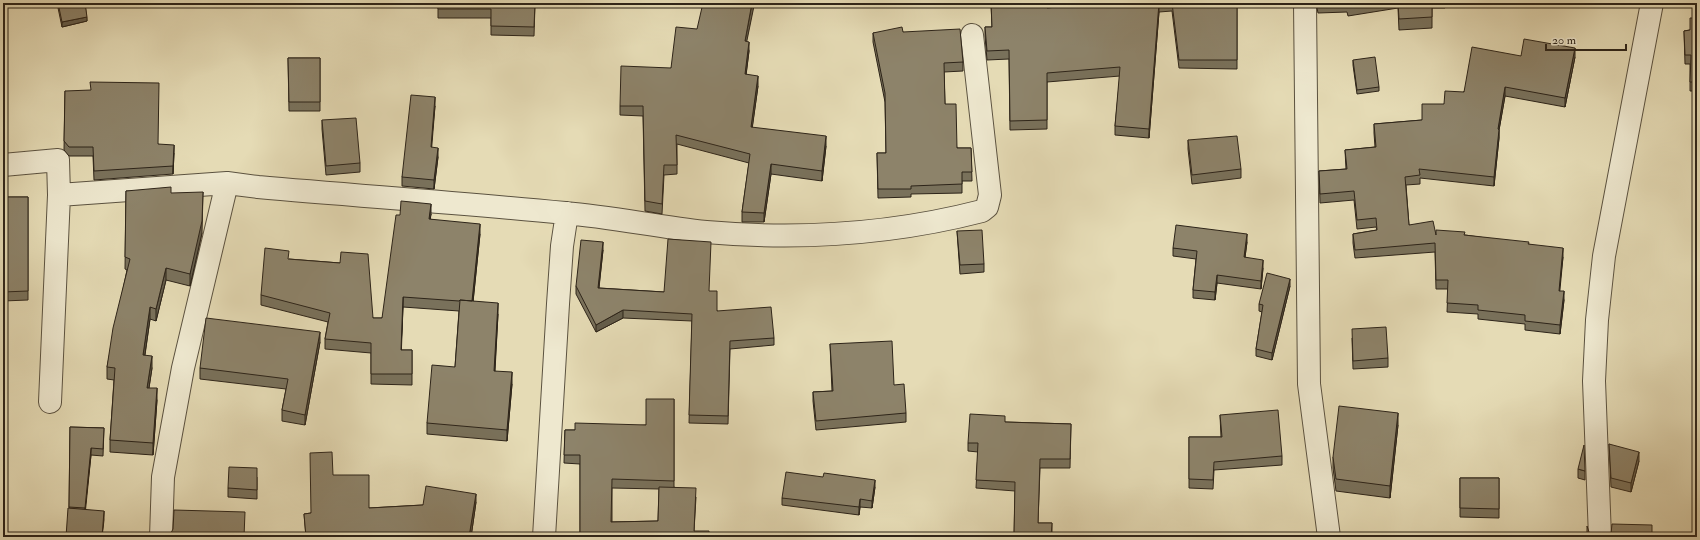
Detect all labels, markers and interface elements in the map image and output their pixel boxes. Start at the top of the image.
scale bar [1546,26,1626,52]
text: 20 m [1552,33,1577,48]

